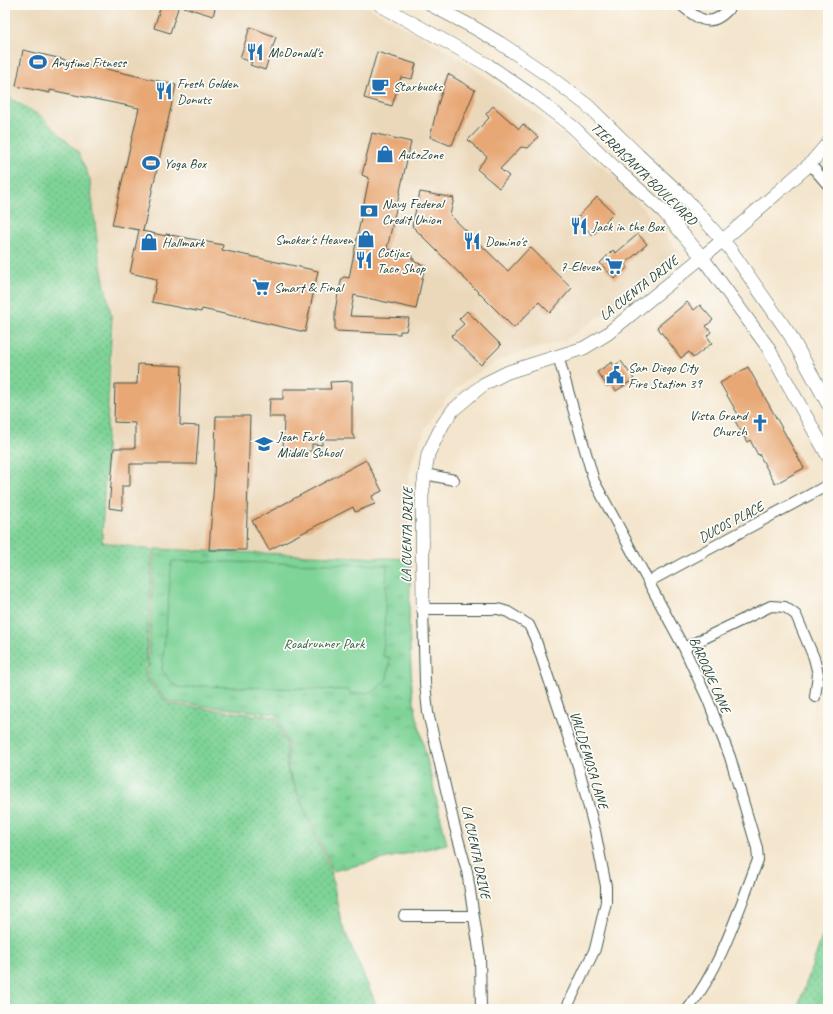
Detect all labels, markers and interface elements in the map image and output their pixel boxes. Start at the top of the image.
restaurant icon: McDonald's [245,42,265,62]
place label: McDonald's [268,44,324,61]
sports icon: Anytime Fitness [28,52,48,72]
place label: Anytime Fitness [51,54,127,71]
place label: Fresh Golden Donuts [177,75,239,108]
cafe icon: Starbucks [370,76,390,96]
place label: Starbucks [393,78,443,95]
restaurant icon: Fresh Golden Donuts [154,81,174,101]
street label: TIERRASANTA BOULEVARD [587,119,701,230]
shop icon: AutoZone [375,144,395,164]
place label: AutoZone [398,146,444,163]
sports icon: Yoga Box [141,153,161,173]
place label: Yoga Box [164,155,207,172]
place label: Navy Federal Credit Union [382,195,446,228]
bank icon: Navy Federal Credit Union [359,201,379,221]
restaurant icon: Jack in the Box [569,216,589,236]
place label: Jack in the Box [591,218,665,235]
shop icon: Smoker's Heaven [356,229,376,249]
place label: Smoker's Heaven [275,231,354,248]
restaurant icon: Domino's [462,231,482,251]
shop icon: Hallmark [139,232,159,252]
place label: Domino's [485,233,528,250]
place label: Hallmark [162,234,205,251]
place label: Cotijas Taco Shop [377,244,426,277]
restaurant icon: Cotijas Taco Shop [354,250,374,270]
street label: LA CUENTA DRIVE [596,251,684,324]
supermarket icon: 7-Eleven [604,256,624,276]
place label: 7-Eleven [560,258,602,275]
supermarket icon: Smart & Final [251,277,271,297]
place label: Smart & Final [274,279,345,296]
place label: San Diego City Fire Station 39 [628,359,703,392]
public building icon: San Diego City Fire Station 39 [605,365,625,385]
place label: Vista Grand Church [690,407,749,440]
church icon: Vista Grand Church [750,413,770,433]
place label: Jean Farb Middle School [276,428,344,461]
school or university icon: Jean Farb Middle School [254,434,274,454]
street label: LA CUENTA DRIVE [398,485,416,583]
street label: DUCOS PLACE [696,497,768,546]
street label: BAROQUE LANE [686,634,735,718]
park label: Roadrunner Park [284,635,366,652]
street label: VALLDEMOSA LANE [566,709,613,813]
street label: LA CUENTA DRIVE [458,804,495,903]

